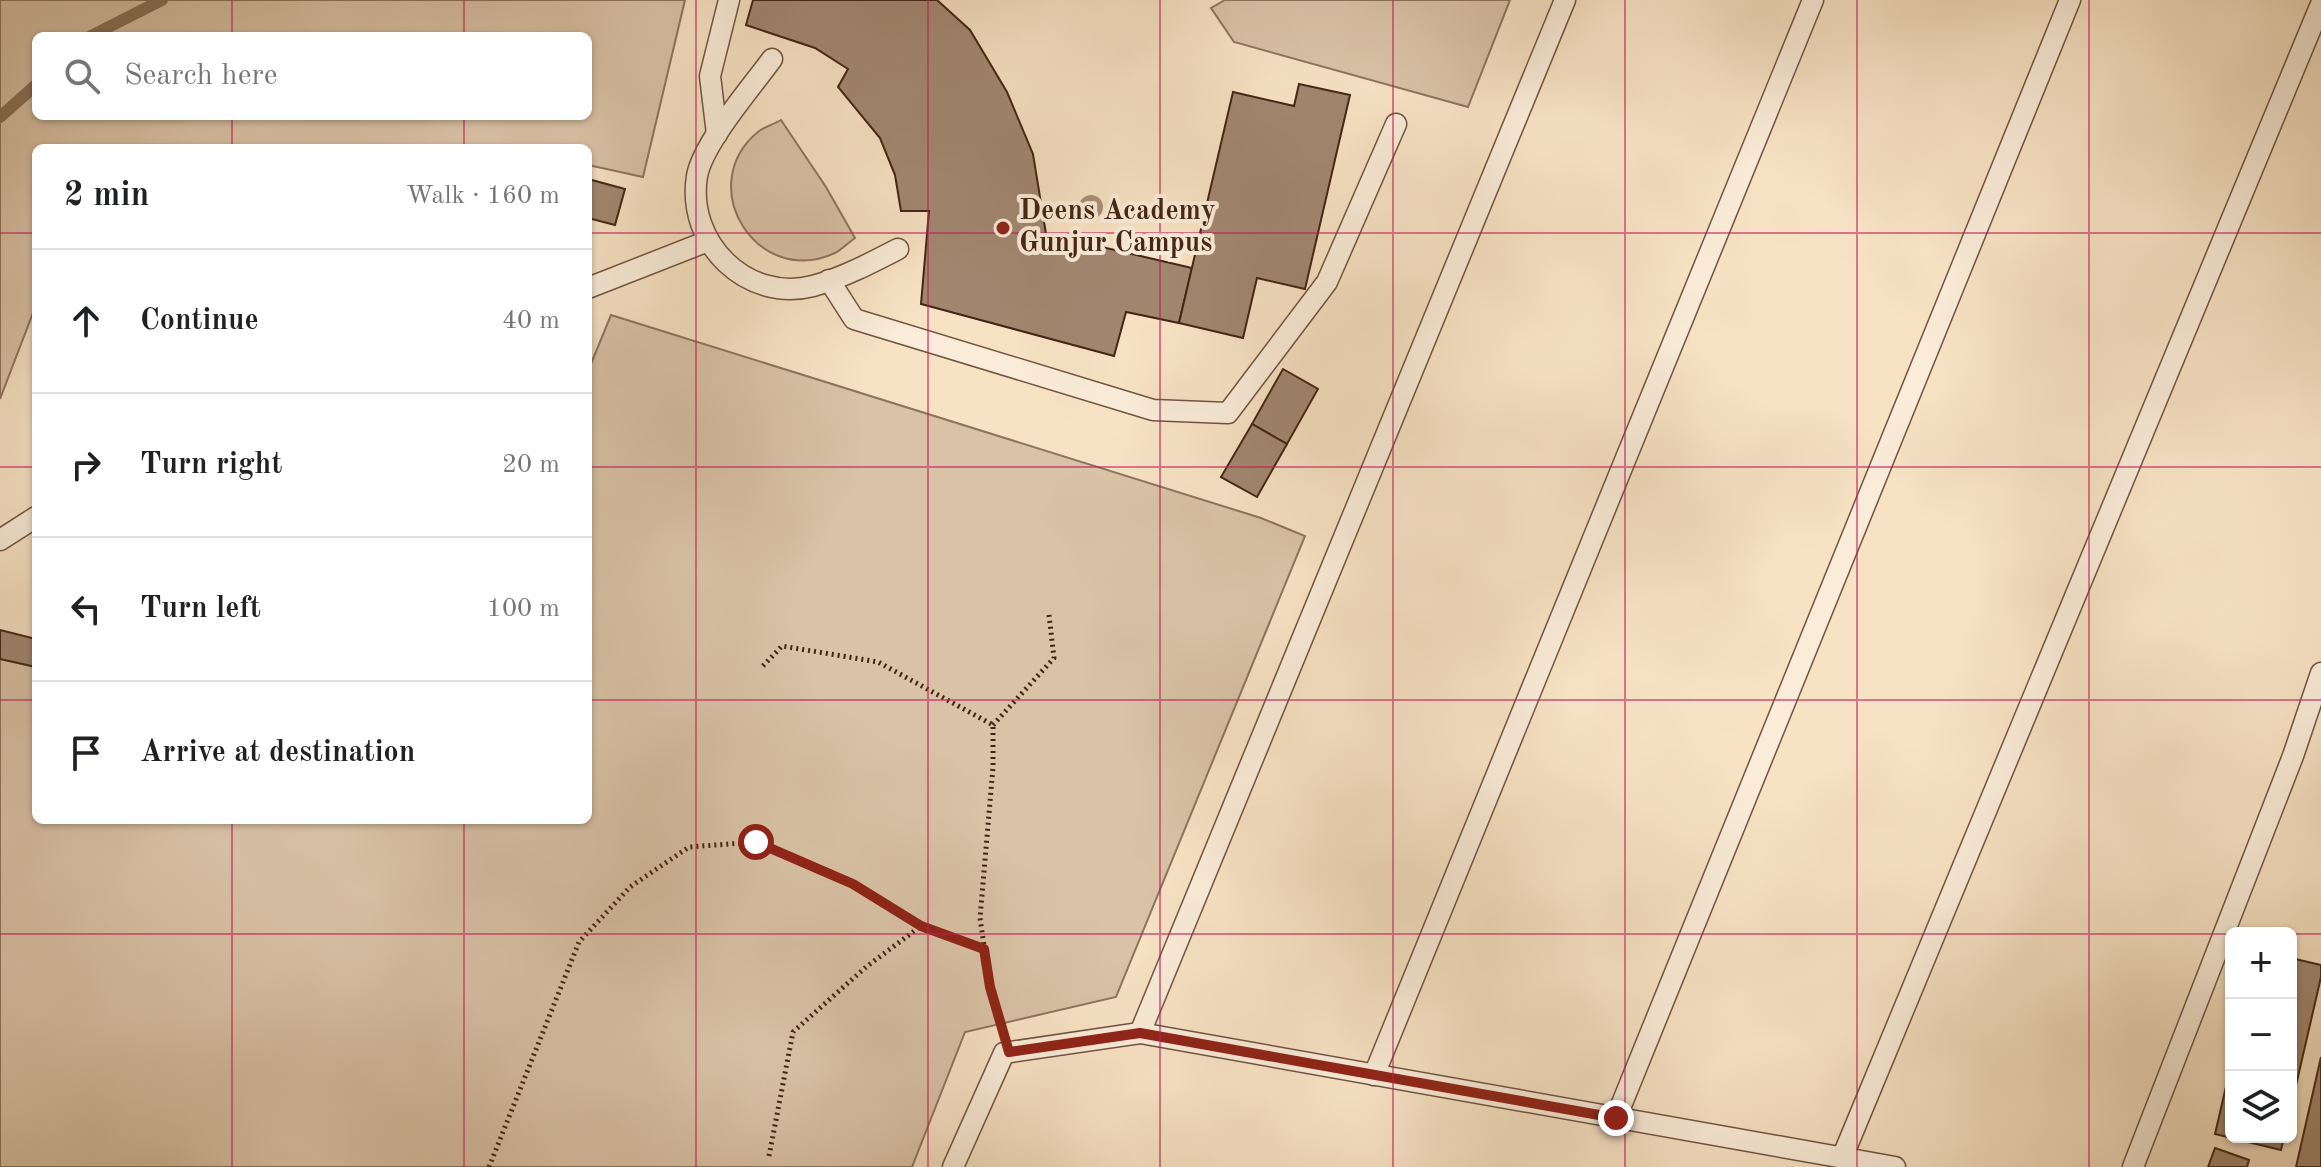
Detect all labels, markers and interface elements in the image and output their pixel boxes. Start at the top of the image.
search box [32,32,592,120]
icon: search [60,54,104,98]
text: Search here [124,61,278,91]
text: 2 min [64,179,149,213]
text: Walk · 160 m [406,183,560,209]
place label: Deens Academy Gunjur Campus [1019,198,1216,258]
marker: Deens Academy Gunjur Campus [994,219,1012,237]
icon: ahead [64,299,108,343]
text: Continue [140,306,259,336]
text: 40 m [502,308,560,334]
icon: right [64,443,108,487]
text: Turn right [140,450,282,480]
text: 20 m [502,452,560,478]
icon: left [64,587,108,631]
text: Turn left [140,594,261,624]
text: 100 m [487,596,560,622]
icon: arrive [64,731,108,775]
text: Arrive at destination [140,738,415,768]
route start [738,824,774,860]
map controls [2225,927,2297,1143]
button: + [2225,927,2297,999]
button: − [2225,999,2297,1071]
button: layers [2225,1071,2297,1143]
route end [1598,1100,1634,1136]

